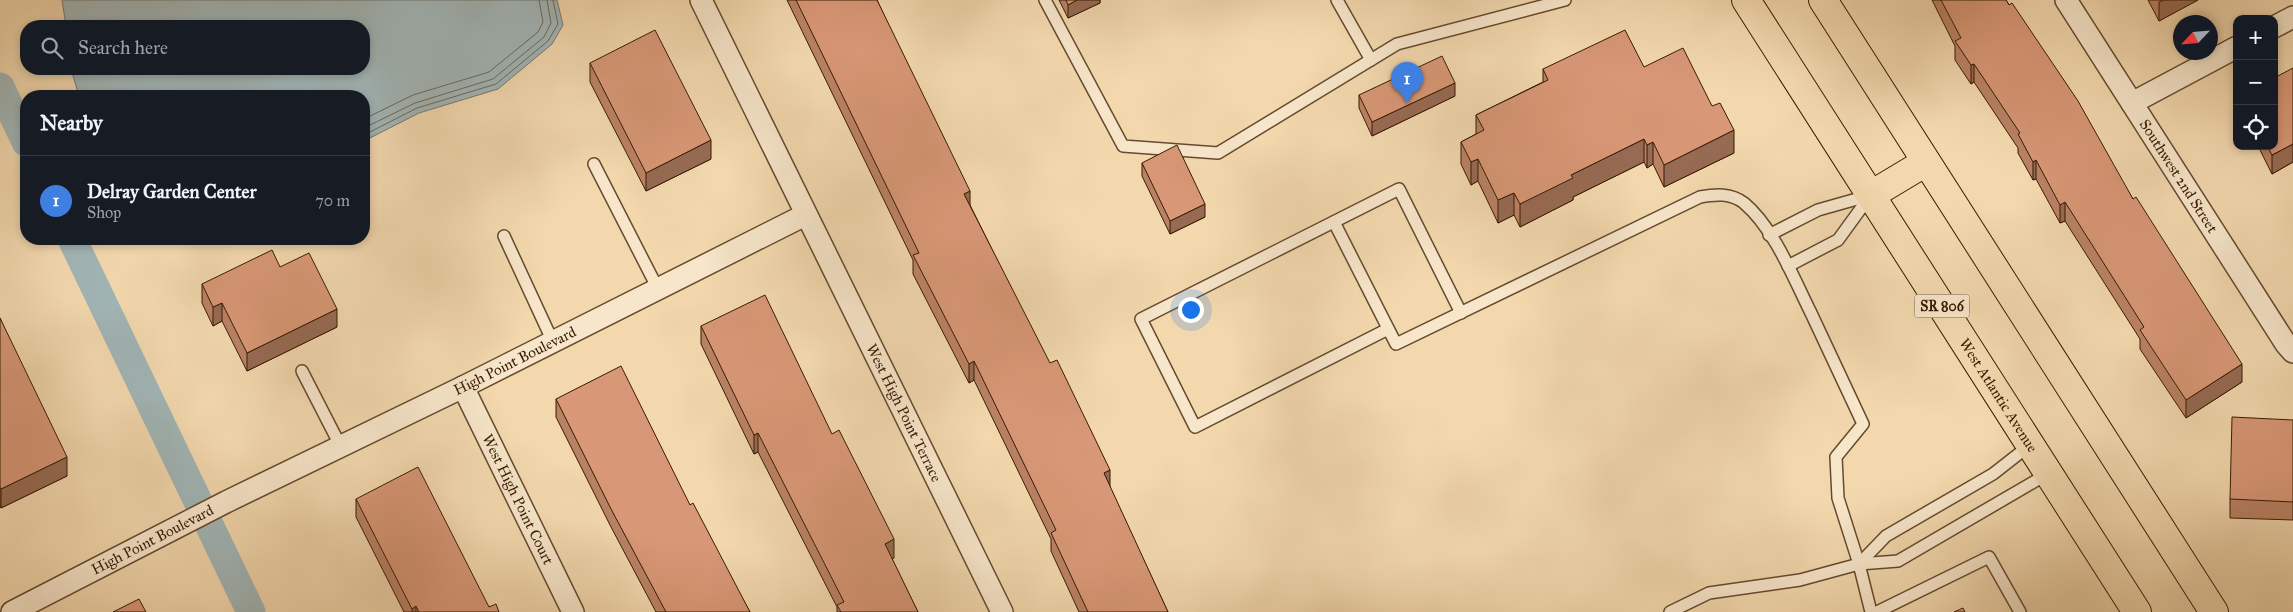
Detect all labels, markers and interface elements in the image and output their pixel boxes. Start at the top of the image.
north arrow [2173,15,2218,60]
map controls [2233,15,2278,150]
button: + [2233,15,2278,60]
search box [20,20,370,75]
icon: search [38,34,66,62]
text: Search here [78,36,168,59]
button: − [2233,60,2278,105]
pin: 1 [1391,62,1423,103]
button: locate [2233,105,2278,150]
text: Nearby [40,110,103,136]
street label: Southwest 2nd Street [2136,116,2222,237]
text: Delray Garden Center [87,180,257,203]
text: 1 [53,191,59,210]
text: 70 m [315,191,350,210]
text: Shop [87,203,121,222]
road number: SR 806 [1914,294,1970,318]
your location [1178,297,1204,323]
street label: High Point Boulevard [451,322,579,399]
street label: West Atlantic Avenue [1955,335,2042,456]
street label: West High Point Terrace [862,341,946,485]
street label: West High Point Court [478,431,558,568]
street label: High Point Boulevard [88,501,217,579]

